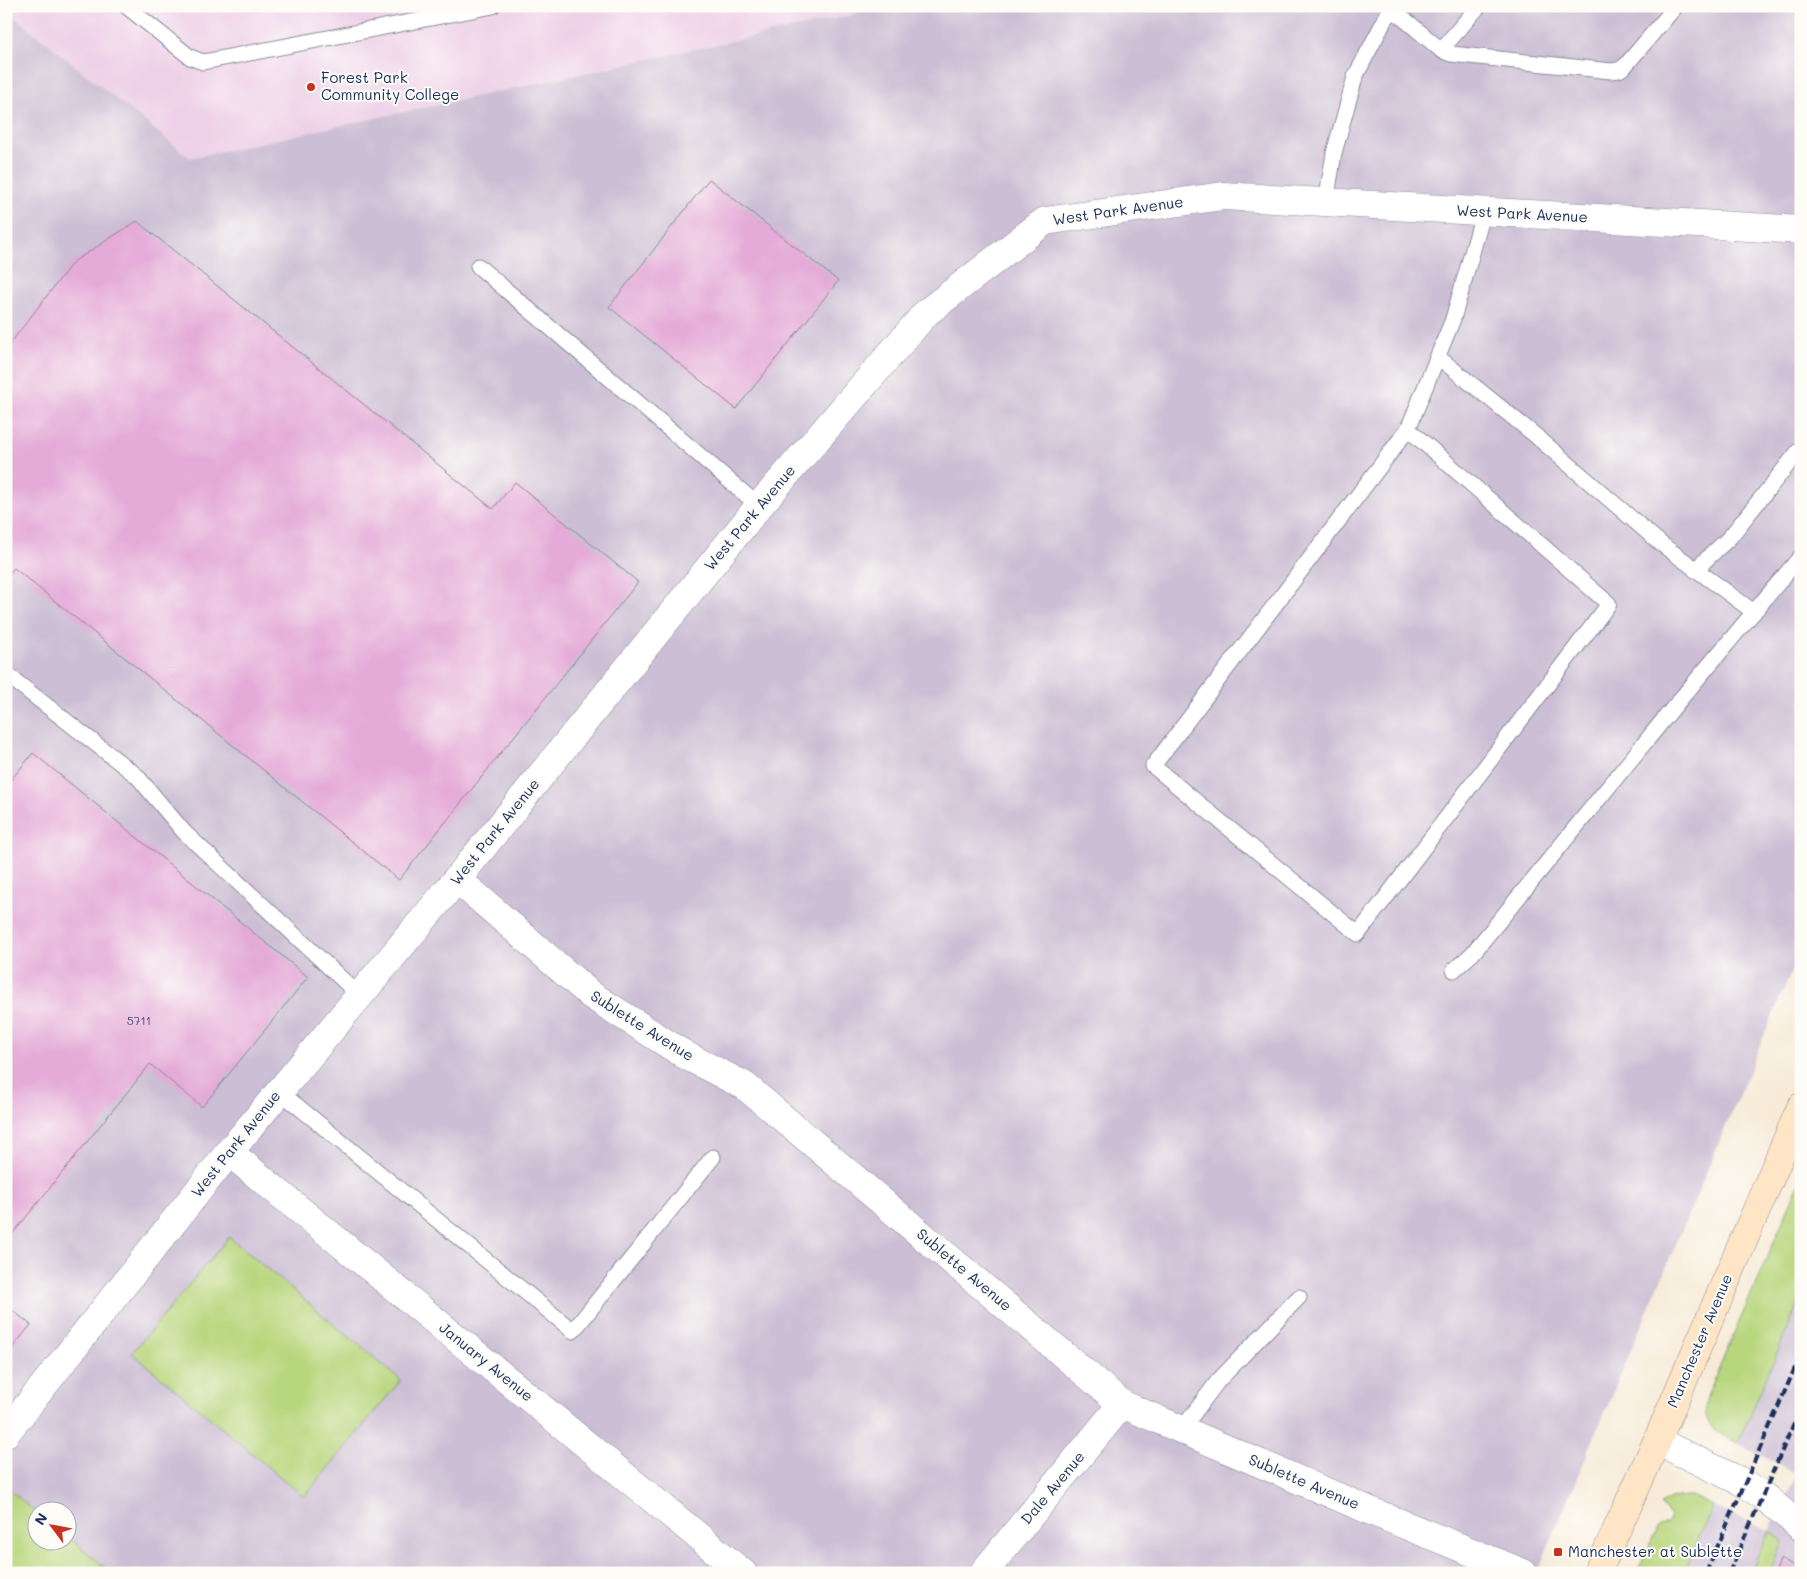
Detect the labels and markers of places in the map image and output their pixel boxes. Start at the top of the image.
place label: Forest Park Community College [321,67,459,104]
marker: Forest Park Community College [305,81,317,93]
place label: Manchester at Sublette [1568,1541,1742,1561]
marker: Manchester at Sublette [1552,1546,1564,1558]

